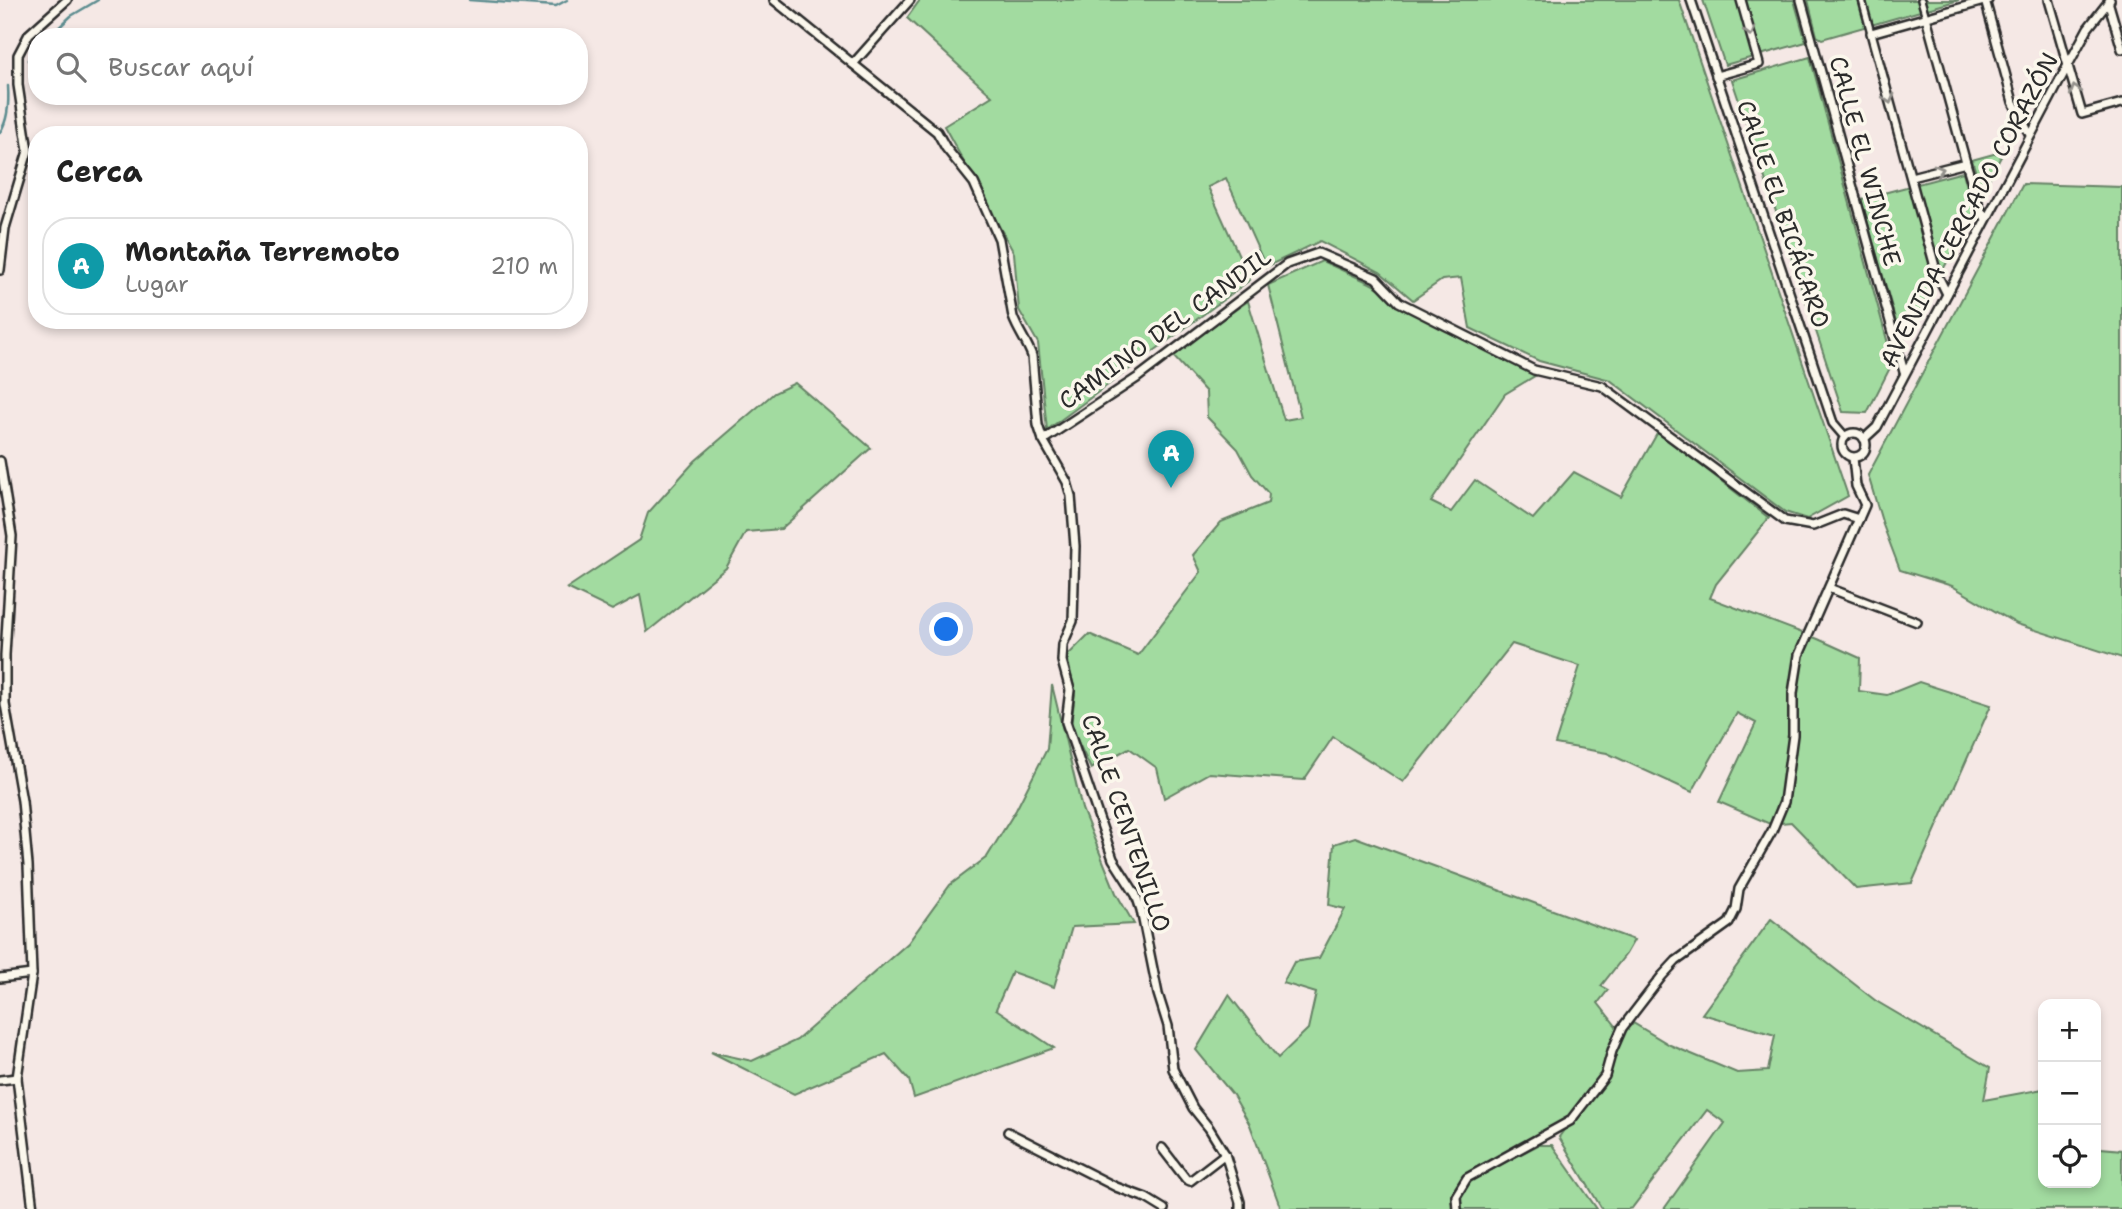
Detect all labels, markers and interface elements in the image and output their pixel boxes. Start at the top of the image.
one-way arrow [1742,26,1756,38]
search box [28,28,588,105]
street label: AVENIDA CERCADO CORAZÓN [1872,47,2066,373]
icon: search [52,48,90,86]
text: Buscar aquí [108,49,254,84]
street label: CALLE EL WINCHE [1822,52,1908,270]
one-way arrow [2068,85,2083,97]
one-way arrow [1881,92,1895,104]
street label: CALLE EL BICÁCARO [1729,96,1837,332]
text: Cerca [56,151,143,192]
one-way arrow [1932,164,1944,178]
text: Montaña Terremoto [125,234,400,269]
street label: CAMINO DEL CANDIL [1052,241,1278,417]
text: A [72,251,90,281]
text: 210 m [490,251,558,281]
text: Lugar [125,269,189,299]
pin: A [1148,430,1194,488]
your location [929,612,963,646]
street label: CALLE CENTENILLO [1074,710,1178,936]
map controls [2038,999,2101,1188]
button: + [2038,999,2101,1062]
button: − [2038,1062,2101,1125]
button: locate [2038,1125,2101,1188]

